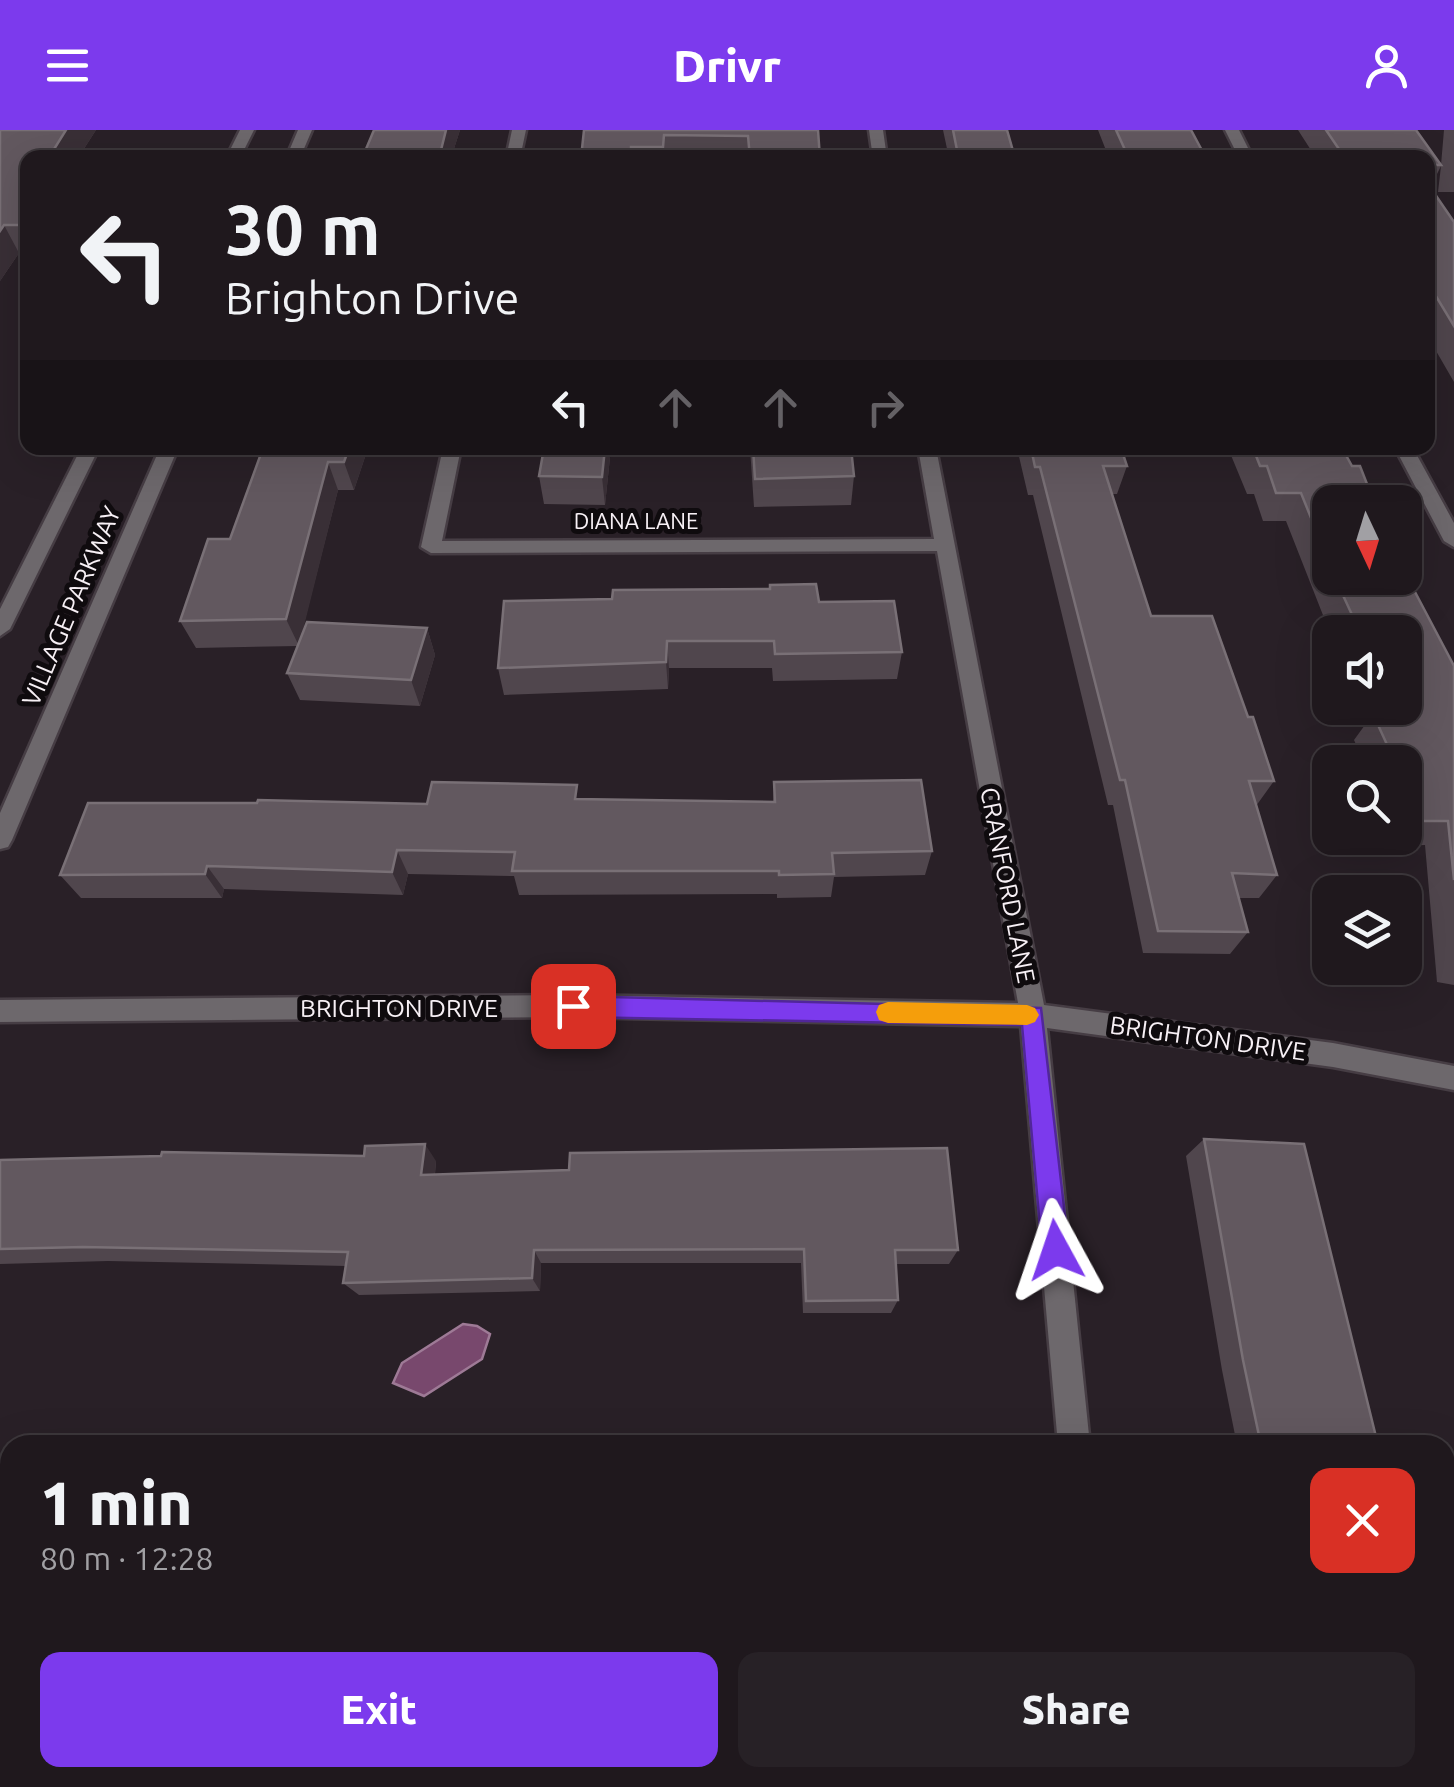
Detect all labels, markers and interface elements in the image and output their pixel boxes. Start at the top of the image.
icon: menu [40,38,95,93]
icon: person [1359,38,1414,93]
text: Drivr [673,40,781,91]
icon: left [60,190,190,320]
text: 30 m [225,190,381,268]
text: Brighton Drive [225,272,519,323]
icon: left [543,380,598,435]
icon: ahead [648,380,703,435]
icon: ahead [753,380,808,435]
icon: right [858,380,913,435]
north arrow [1312,485,1422,595]
map controls [1312,485,1422,985]
street label: VILLAGE PARKWAY [16,502,126,710]
street label: DIANA LANE [574,508,698,533]
button: sound [1312,615,1422,725]
button: search [1312,745,1422,855]
street label: CRANFORD LANE [975,785,1041,985]
button: layers [1312,875,1422,985]
pin [531,964,616,1049]
icon: arrive [546,979,601,1034]
street label: BRIGHTON DRIVE [300,994,498,1022]
street label: BRIGHTON DRIVE [1108,1010,1308,1066]
position arrow [1004,1198,1108,1302]
button: close [1310,1468,1415,1573]
text: 1 min [40,1469,193,1536]
text: 80 m · 12:28 [40,1540,214,1576]
button: Exit [40,1652,718,1767]
button: Share [738,1652,1415,1767]

